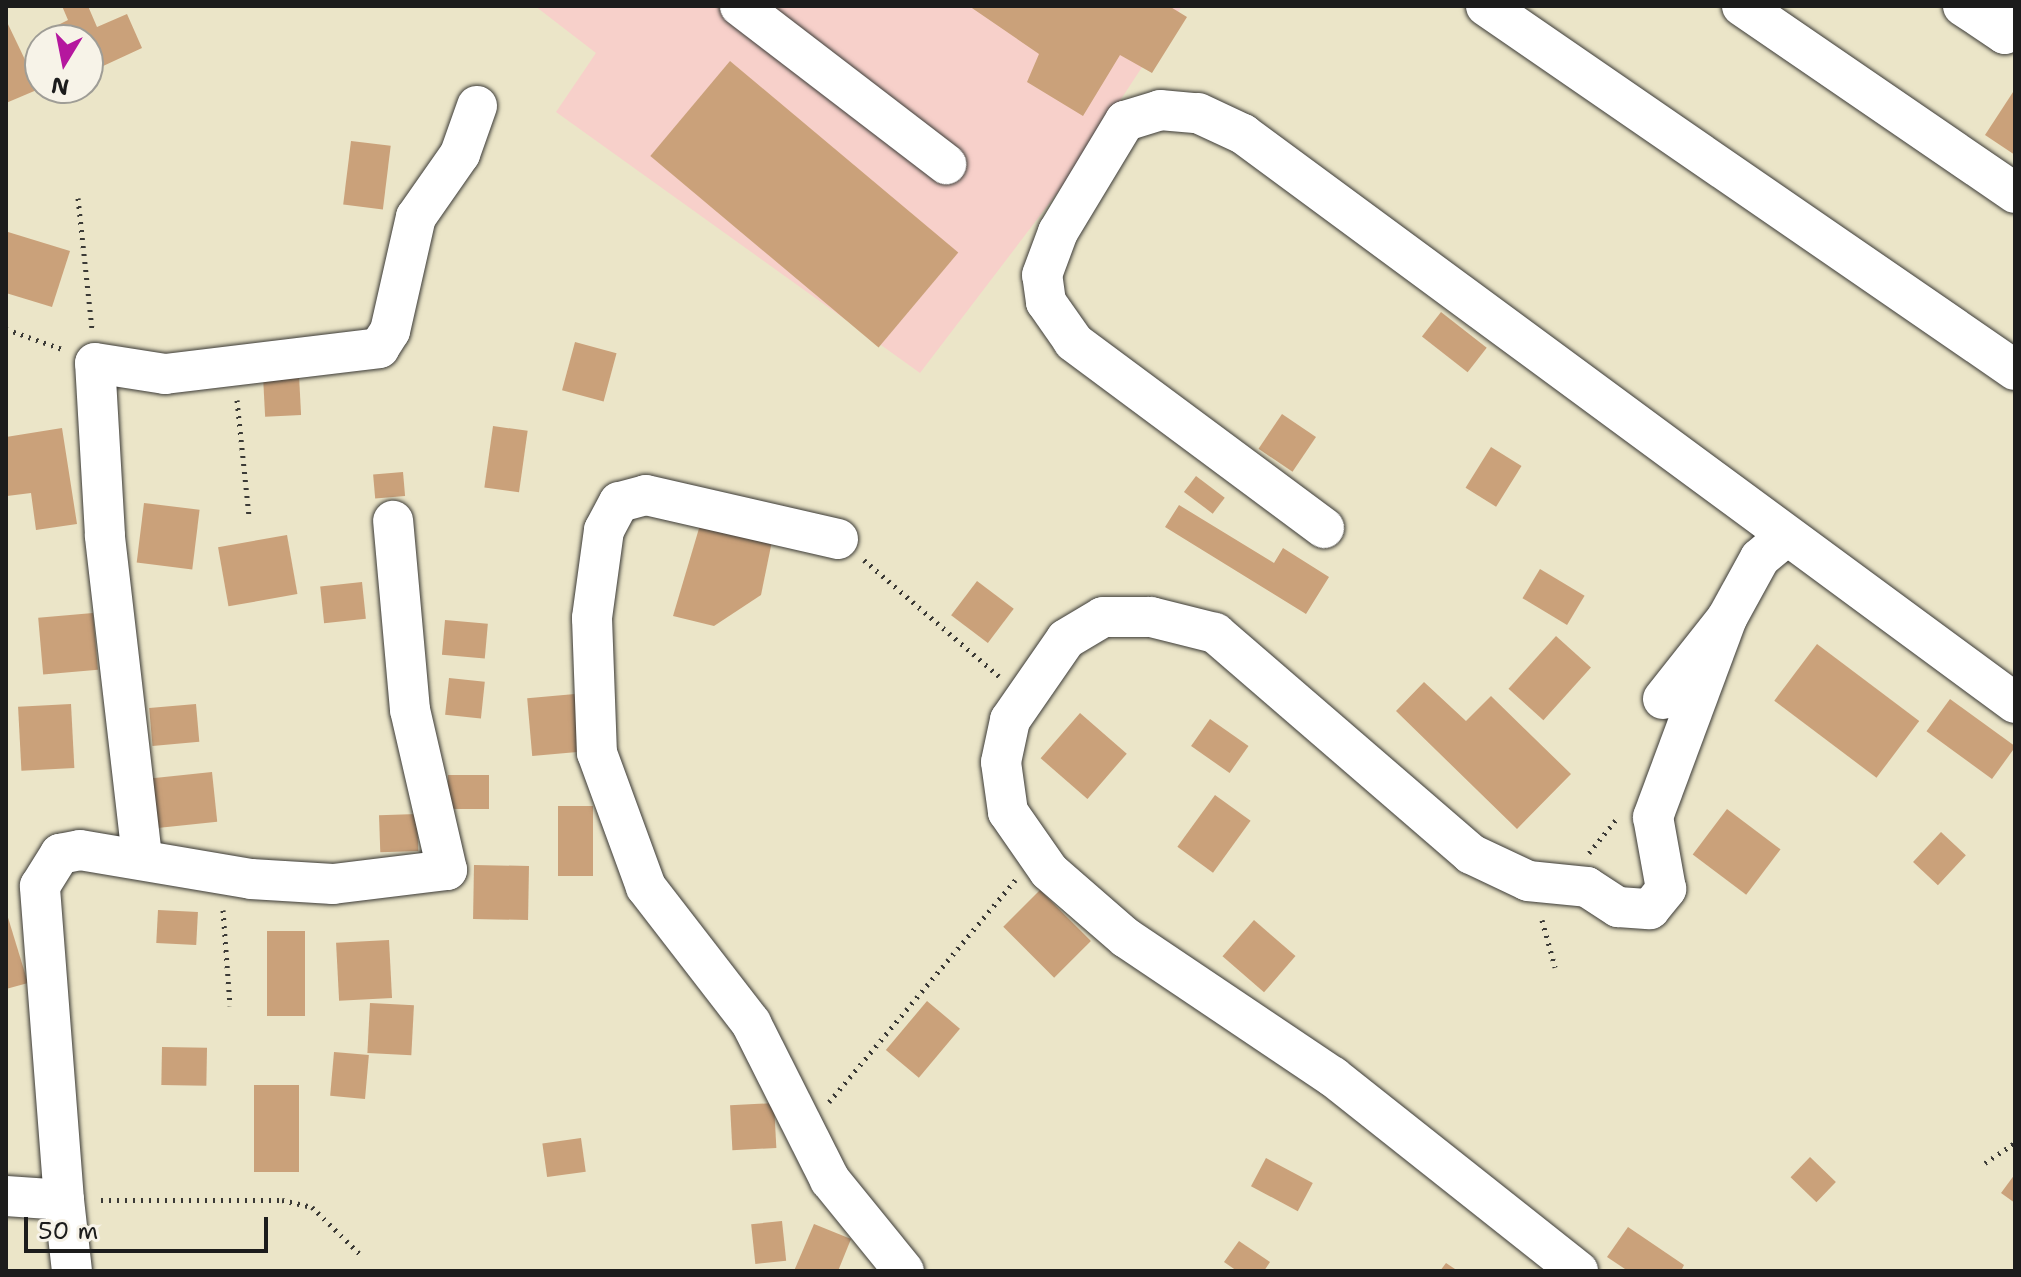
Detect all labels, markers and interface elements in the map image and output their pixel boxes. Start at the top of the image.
north arrow [24,24,104,104]
text: N [49,70,71,102]
scale bar [28,1201,272,1251]
text: 50 m [38,1215,98,1247]

